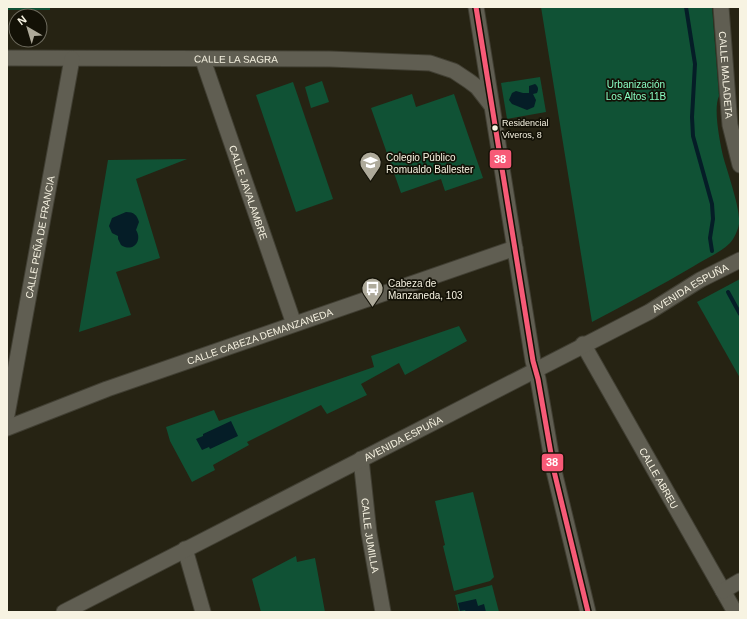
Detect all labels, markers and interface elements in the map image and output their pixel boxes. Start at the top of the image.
north arrow [8,8,48,48]
text: N [15,13,29,27]
street label: CALLE MALADETA [717,31,735,119]
street label: CALLE LA SAGRA [194,53,278,64]
park label: Urbanización Los Altos 11B [606,79,667,102]
place label: Residencial Viveros, 8 [502,118,549,140]
marker: Residencial Viveros, 8 [490,123,500,133]
street label: CALLE JAVALAMBRE [227,144,270,241]
line badge: 38 [489,149,512,169]
school or university icon: Colegio Público Romualdo Ballester [358,150,384,183]
place label: Colegio Público Romualdo Ballester [386,152,474,175]
text: 38 [494,153,506,165]
street label: CALLE PEÑA DE FRANCIA [23,174,56,299]
street label: AVENIDA ESPUÑA [650,261,730,314]
bus stop icon: Cabeza de Manzaneda, 103 [360,276,386,309]
place label: Cabeza de Manzaneda, 103 [388,278,463,301]
street label: CALLE CABEZA DEMANZANEDA [185,306,334,366]
street label: AVENIDA ESPUÑA [362,413,444,463]
street label: CALLE ABREU [637,445,681,510]
line badge: 38 [541,453,564,472]
text: 38 [546,456,558,468]
street label: CALLE JUMILLA [360,497,382,574]

